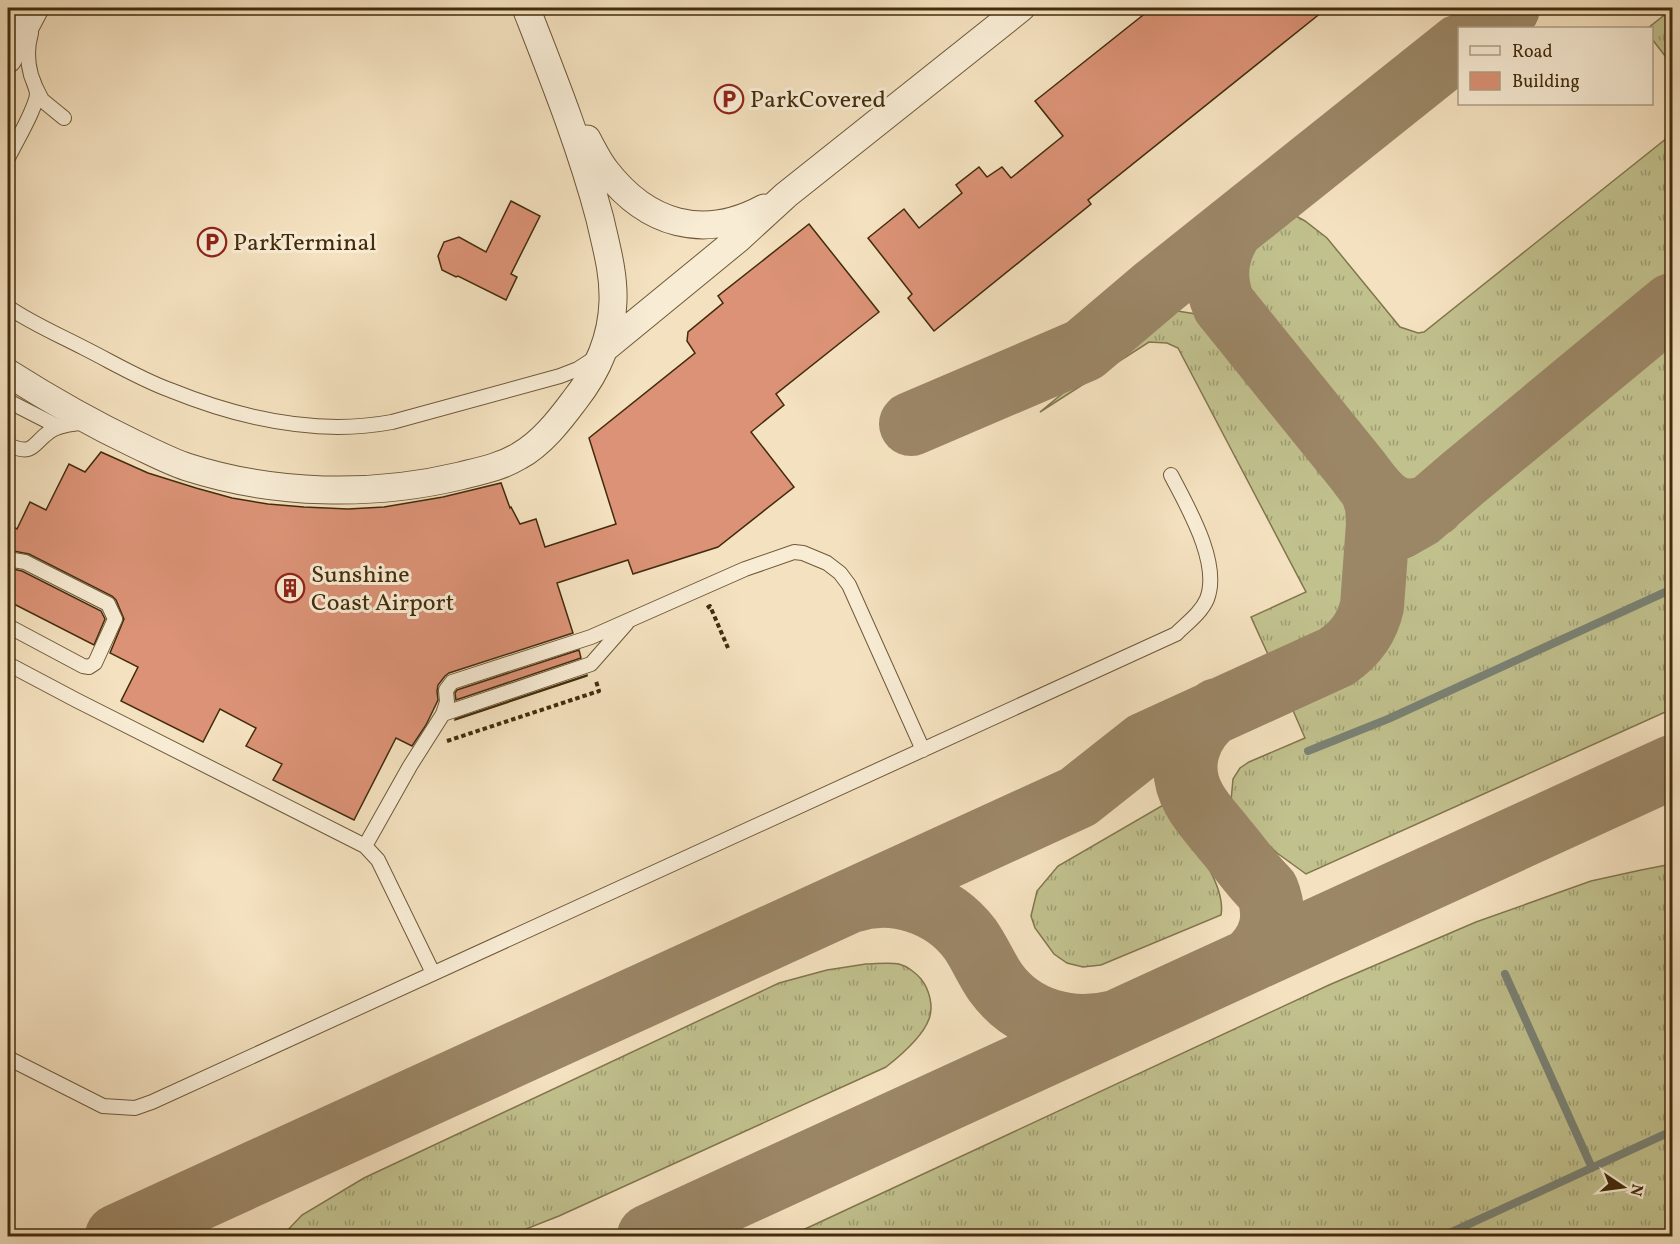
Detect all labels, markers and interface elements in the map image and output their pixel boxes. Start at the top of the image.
legend [1458,27,1653,105]
text: Road [1512,40,1553,65]
text: Building [1512,70,1580,95]
parking icon: ParkCovered [713,83,745,115]
place label: ParkCovered [750,84,886,118]
parking icon: ParkTerminal [196,226,228,258]
place label: ParkTerminal [233,227,377,261]
place label: Sunshine Coast Airport [311,559,454,621]
building icon: Sunshine Coast Airport [274,572,306,604]
north arrow [1593,1157,1653,1217]
text: N [1624,1182,1648,1198]

